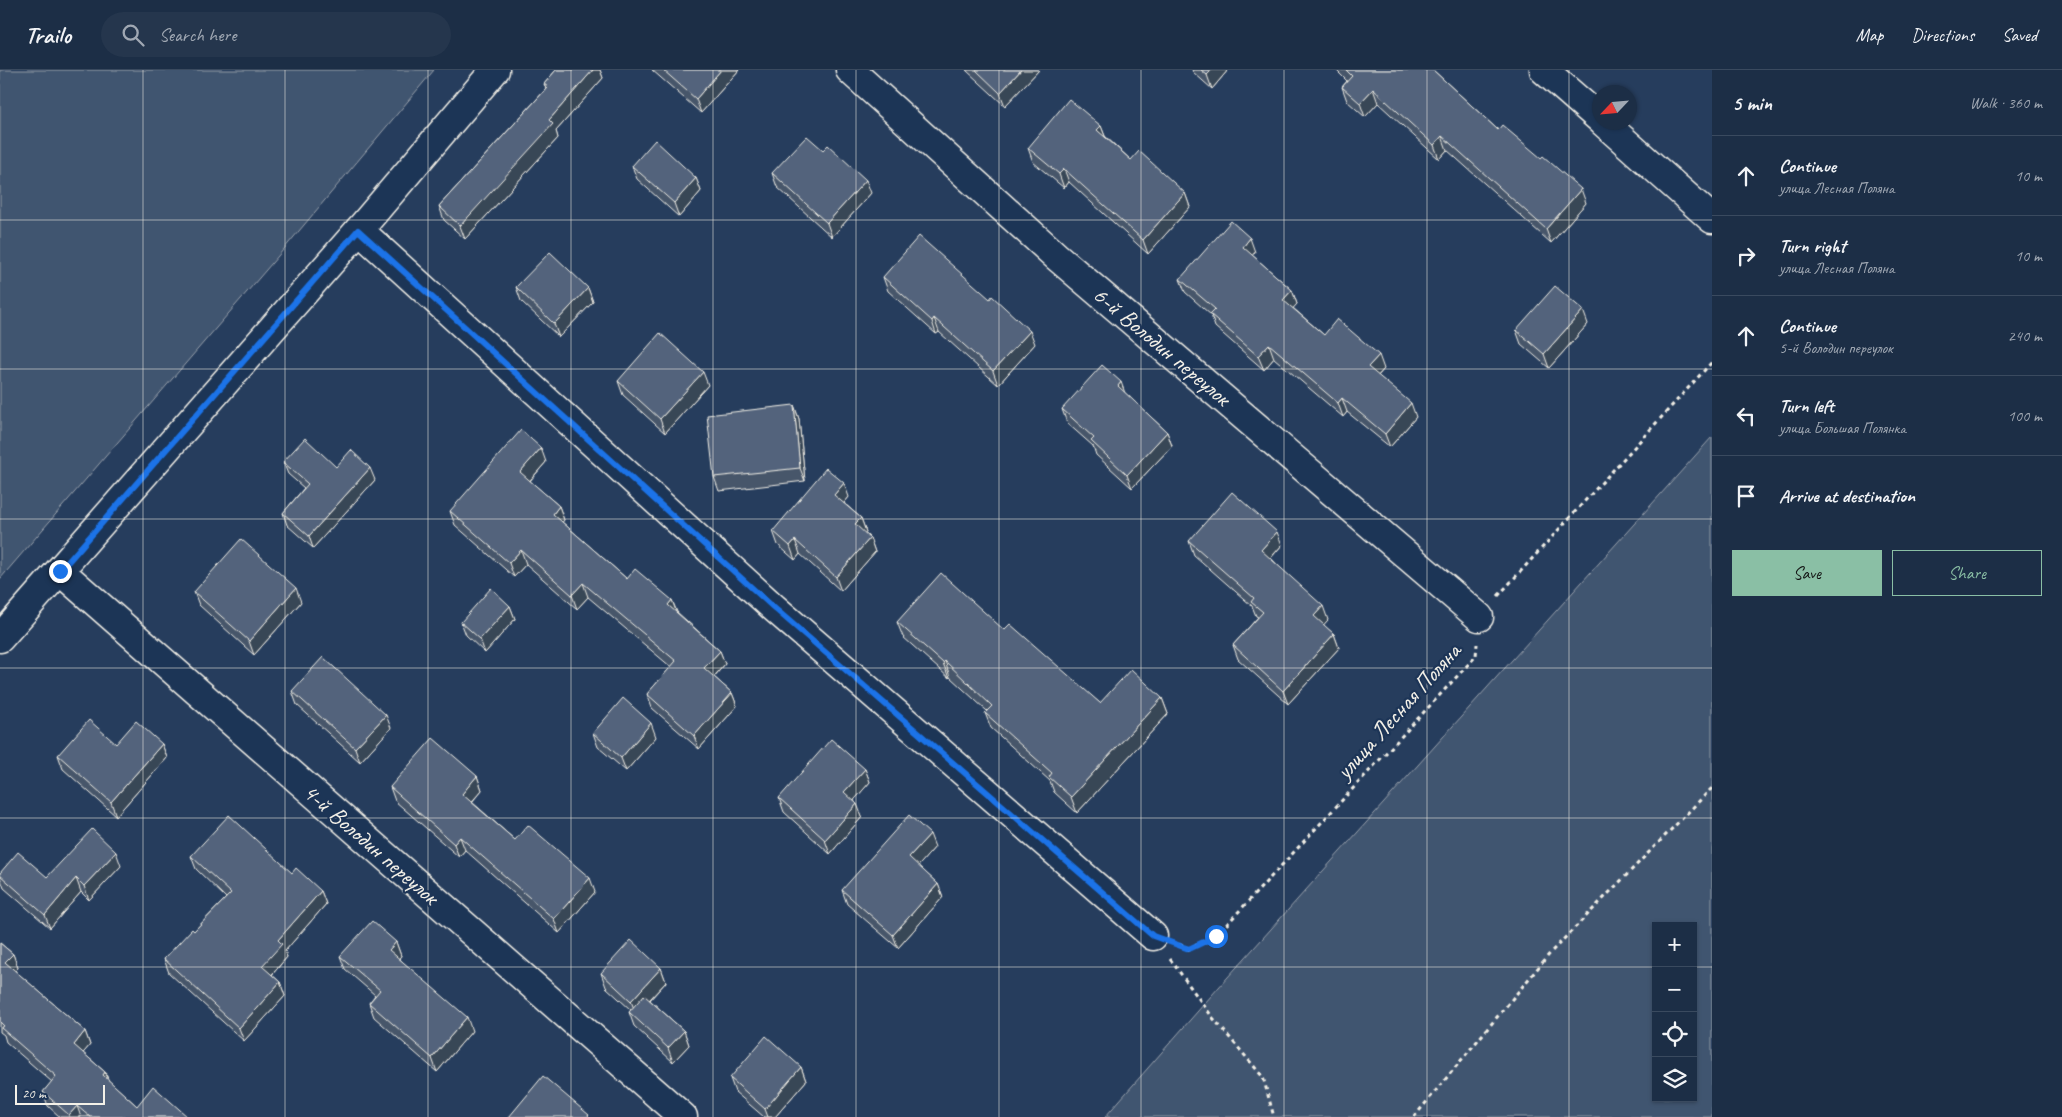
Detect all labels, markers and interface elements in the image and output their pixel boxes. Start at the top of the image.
search box [101,12,451,57]
text: Trailo [25,20,71,50]
icon: search [119,21,147,49]
text: Search here [159,23,236,47]
text: Map [1856,24,1883,46]
text: Directions [1911,24,1974,46]
text: Saved [2002,24,2037,46]
north arrow [1592,85,1637,130]
text: 5 min [1732,90,1772,116]
text: Walk · 360 m [1970,93,2042,113]
text: Continue [1779,154,1836,178]
icon: ahead [1732,162,1760,190]
text: 10 m [2015,166,2042,186]
text: улица Лесная Поляна [1779,178,1894,198]
text: Turn right [1779,234,1846,258]
icon: right [1732,242,1760,270]
text: 10 m [2015,246,2042,266]
text: улица Лесная Поляна [1779,258,1894,278]
street label: 6-й Володин переулок [1087,280,1239,414]
text: Continue [1779,314,1836,338]
icon: ahead [1732,322,1760,350]
text: 240 m [2008,326,2042,346]
text: 5-й Володин переулок [1779,338,1893,358]
text: Turn left [1779,394,1834,418]
icon: left [1732,402,1760,430]
text: 100 m [2008,406,2042,426]
text: улица Большая Полянка [1779,418,1906,438]
icon: arrive [1732,482,1760,510]
text: Arrive at destination [1779,484,1915,508]
button: Save [1732,550,1882,596]
button: Share [1892,550,2042,596]
route end [49,560,72,583]
street label: улица Лесная Поляна [1328,635,1469,787]
street label: 4-й Володин переулок [297,777,447,913]
map controls [1652,922,1697,1102]
button: + [1652,922,1697,967]
route start [1205,925,1228,948]
button: − [1652,967,1697,1012]
button: locate [1652,1012,1697,1057]
button: layers [1652,1057,1697,1102]
scale bar [15,1082,105,1105]
text: 20 m [22,1085,46,1102]

